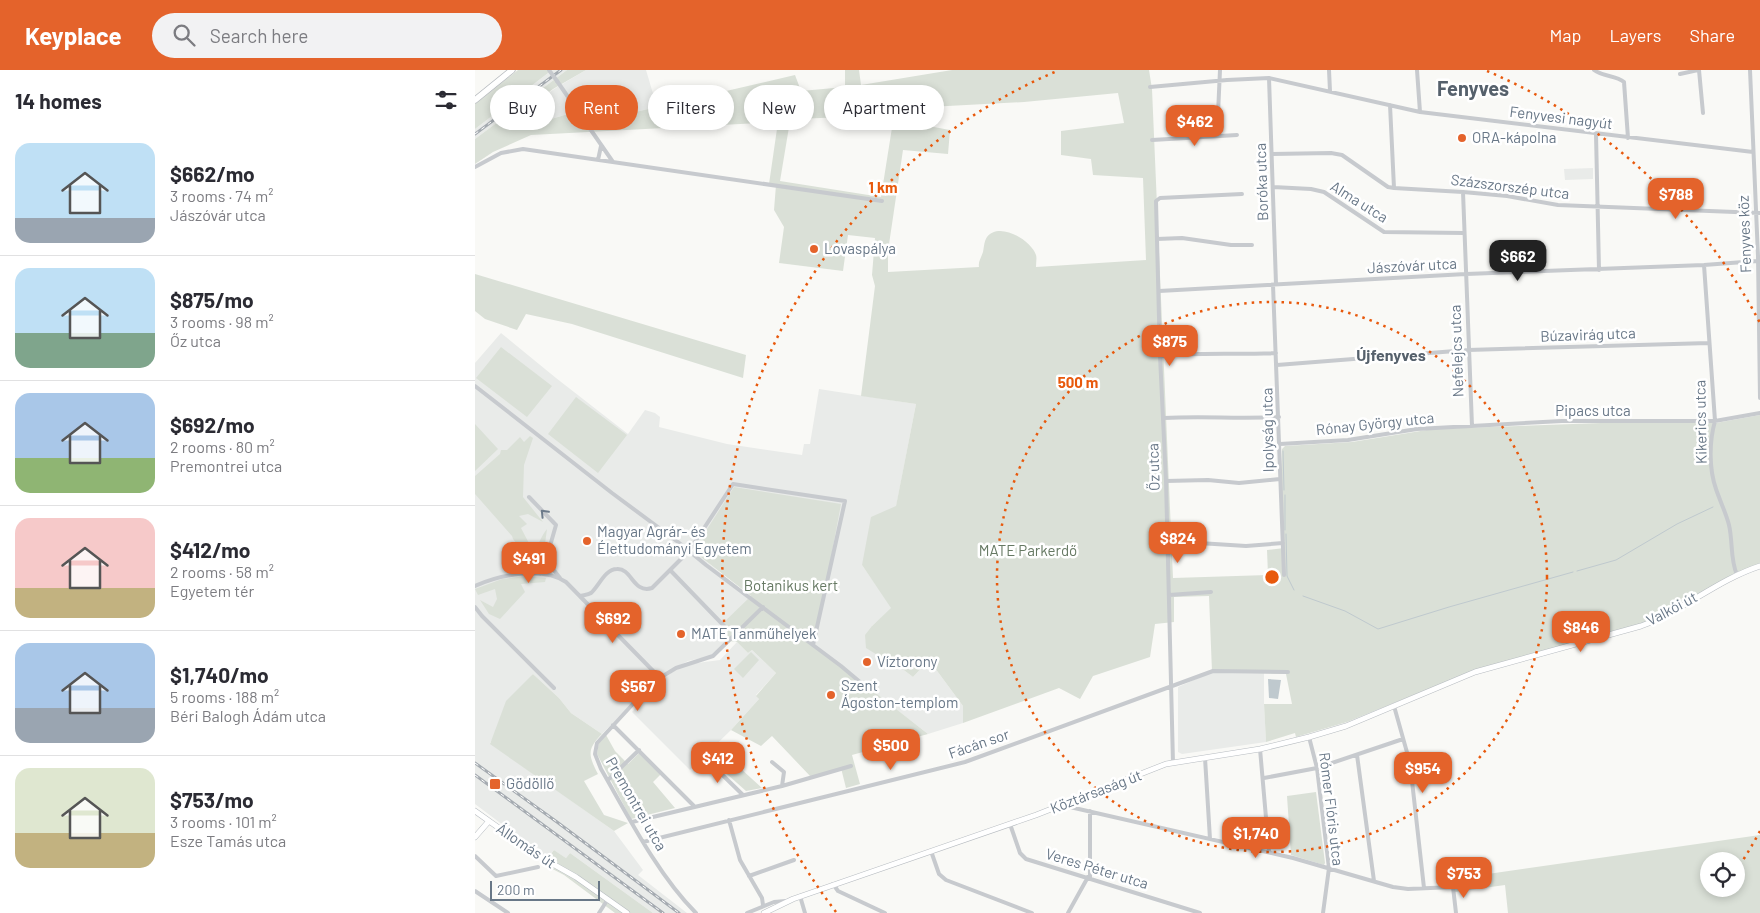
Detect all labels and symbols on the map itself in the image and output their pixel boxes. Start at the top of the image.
district label: Fenyves [1437,76,1509,100]
street label: Fenyvesi nagyút [1509,102,1614,132]
pin: $462 [1165,104,1225,147]
place label: ORA-kápolna [1472,128,1556,146]
marker: ORA-kápolna [1456,132,1468,144]
street label: Boróka utca [1251,143,1271,221]
street label: Százszorszép utca [1450,170,1570,202]
street label: Alma utca [1327,176,1392,226]
text: 1 km [869,178,897,196]
pin: $788 [1646,178,1706,220]
street label: Fenyves köz [1734,195,1754,273]
place label: Lovaspálya [824,239,896,257]
pin: $662 [1488,240,1548,282]
marker: Lovaspálya [808,243,820,255]
street label: Jászóvár utca [1367,254,1457,276]
street label: Nefelejcs utca [1445,304,1467,398]
street label: Búzavirág utca [1540,323,1636,345]
pin: $875 [1140,324,1200,367]
district label: Újfenyves [1356,345,1426,364]
text: 500 m [1058,373,1098,391]
street label: Kikerics utca [1690,380,1710,464]
street label: Ipolyság utca [1257,387,1277,473]
street label: Pipacs utca [1555,401,1631,419]
street label: Rónay György utca [1315,408,1435,438]
street label: Őz utca [1143,443,1163,491]
one-way arrow [541,510,550,519]
place label: Magyar Agrár- és Élettudományi Egyetem [597,522,752,557]
pin: $824 [1148,522,1208,564]
marker: Magyar Agrár- és Élettudományi Egyetem [581,535,593,547]
park label: MATE Parkerdő [979,541,1077,559]
pin: $491 [499,542,559,584]
centre of rings [1263,568,1281,586]
park label: Botanikus kert [744,576,838,594]
street label: Valkói út [1643,587,1700,629]
pin: $692 [583,602,643,644]
pin: $846 [1551,610,1611,653]
place label: MATE Tanműhelyek [691,624,817,642]
marker: MATE Tanműhelyek [675,628,687,640]
place label: Víztorony [877,652,938,670]
marker: Víztorony [861,656,873,668]
pin: $567 [608,670,668,712]
place label: Szent Ágoston-templom [841,676,958,711]
marker: Szent Ágoston-templom [825,689,837,701]
street label: Fácán sor [946,724,1012,762]
pin: $500 [861,728,921,771]
pin: $412 [688,742,748,784]
street label: Rómer Flóris utca [1316,751,1348,867]
pin: $954 [1393,752,1453,794]
street label: Premontrei utca [603,753,671,854]
street label: Köztársaság út [1047,765,1144,817]
place label: Gödöllő [506,774,554,792]
marker: Gödöllő [488,777,502,791]
pin: $1,740 [1215,816,1297,859]
street label: Állomás út [493,819,560,872]
street label: Veres Péter utca [1044,844,1151,892]
pin: $753 [1434,856,1494,899]
scale bar [490,878,600,901]

